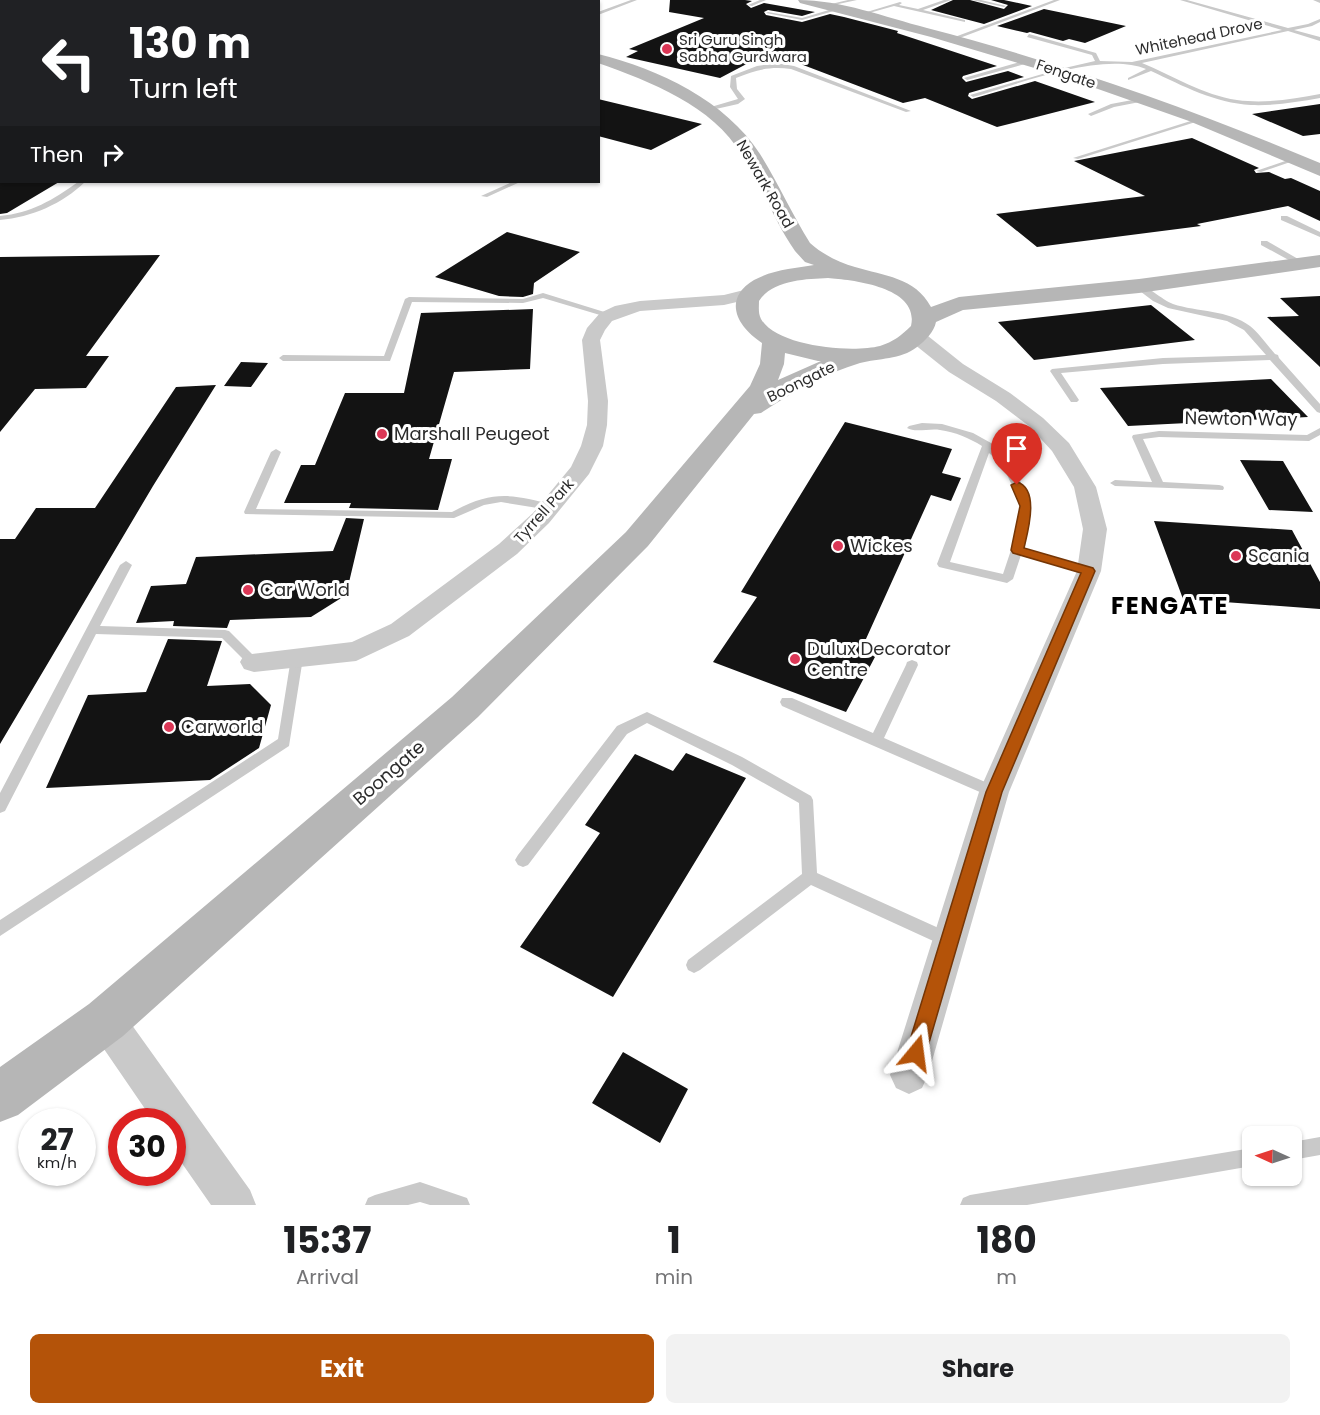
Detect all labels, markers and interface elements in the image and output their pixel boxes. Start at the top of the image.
street label: Whitehead Drove [1133,13,1264,60]
text: 130 m [129,14,251,73]
icon: left [30,24,108,102]
place label: Sri Guru Singh Sabha Gurdwara [679,29,807,67]
marker: Sri Guru Singh Sabha Gurdwara [660,42,674,56]
street label: Fengate [1034,54,1099,93]
text: Turn left [129,70,238,107]
street label: Newark Road [732,136,799,232]
icon: right [96,138,129,171]
text: Then [30,139,84,170]
street label: Boongate [763,356,838,407]
street label: Newton Way [1184,405,1298,432]
place label: Marshall Peugeot [394,421,550,446]
pin [991,423,1042,485]
marker: Marshall Peugeot [375,427,389,441]
icon: arrive [1000,432,1033,465]
street label: Tyrrell Park [509,473,579,548]
place label: Wickes [850,533,913,558]
marker: Wickes [831,539,845,553]
place label: Scania [1248,543,1310,568]
marker: Scania [1229,549,1243,563]
place label: Car World [260,577,350,602]
marker: Car World [241,583,255,597]
district label: FENGATE [1111,589,1229,622]
place label: Dulux Decorator Centre [807,636,951,682]
marker: Dulux Decorator Centre [788,652,802,666]
place label: Carworld [181,714,263,739]
marker: Carworld [162,720,176,734]
street label: Boongate [347,734,430,811]
position arrow [884,1021,948,1085]
speed limit sign: 30 [108,1108,186,1186]
text: 27 [40,1118,74,1161]
north arrow [1242,1126,1302,1186]
map controls [1242,1126,1302,1186]
text: km/h [37,1152,77,1173]
text: 15:37 [283,1215,371,1266]
text: 1 [667,1215,681,1266]
text: 180 [976,1215,1037,1266]
text: Arrival [296,1263,359,1291]
text: min [655,1263,693,1291]
text: m [996,1263,1017,1291]
button: Exit [30,1334,654,1403]
button: Share [666,1334,1290,1403]

